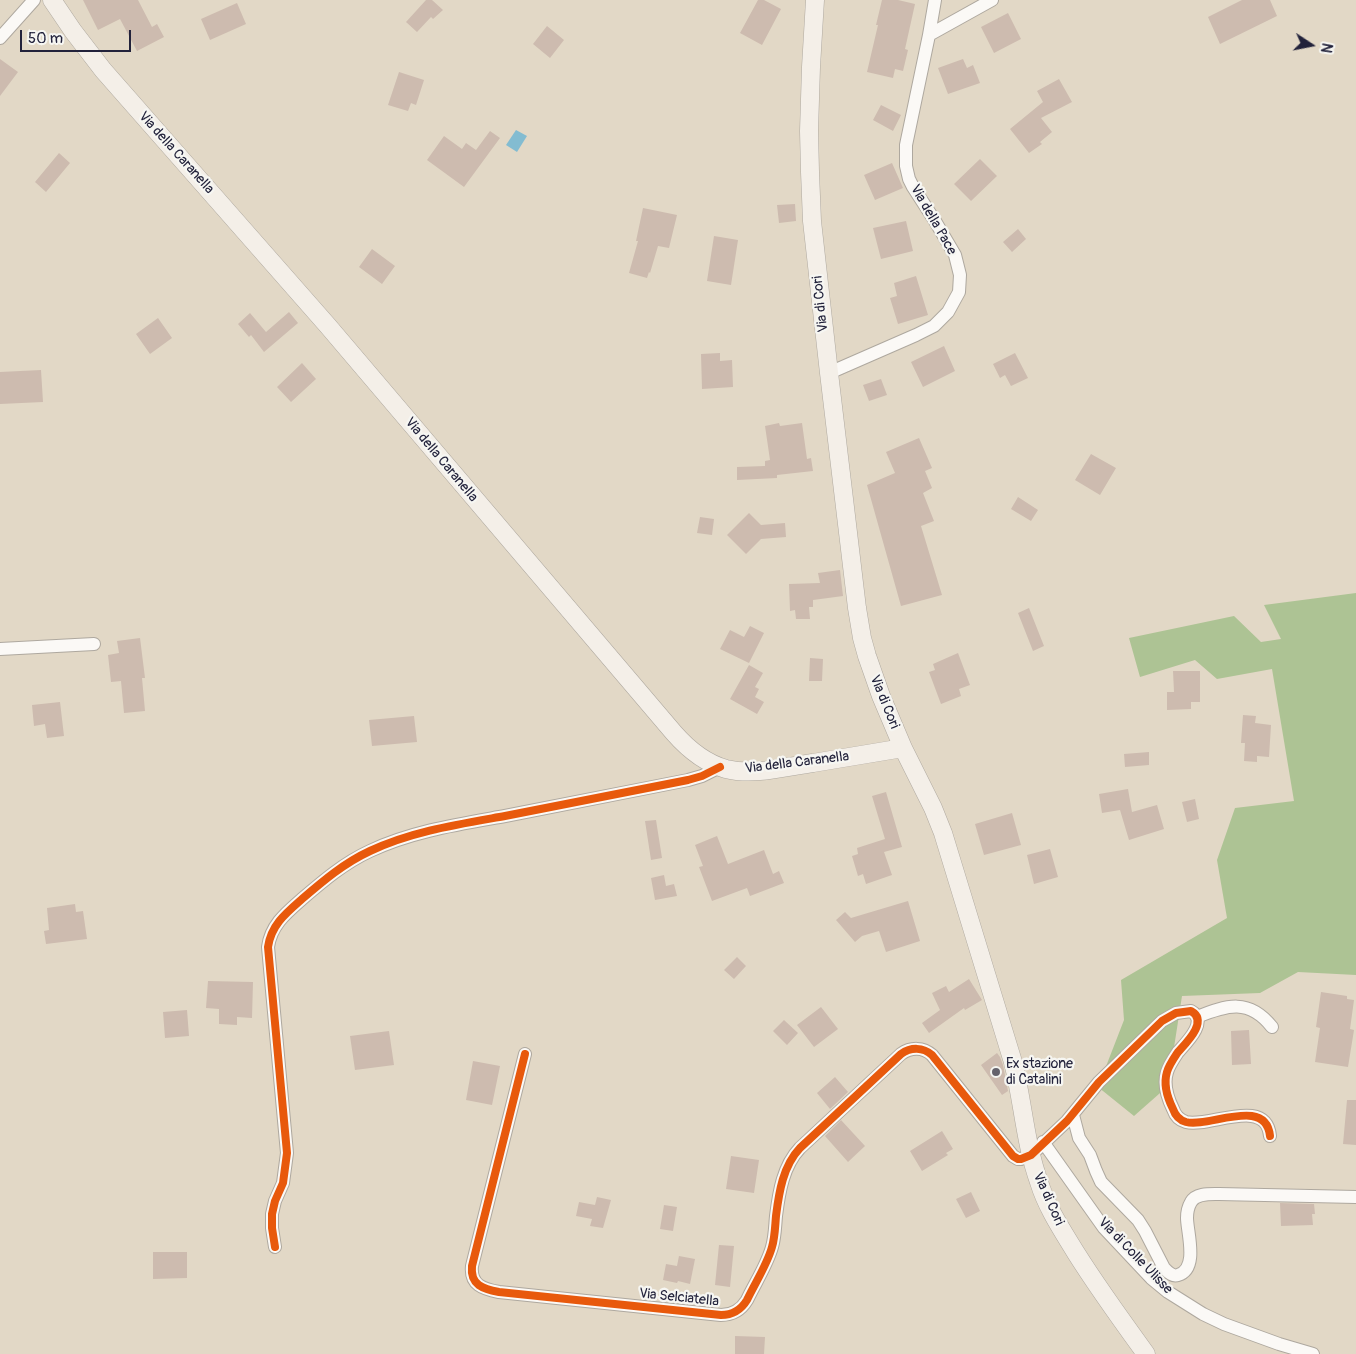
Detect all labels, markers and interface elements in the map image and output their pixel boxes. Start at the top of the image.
scale bar [22,20,134,52]
north arrow [1286,20,1336,70]
text: 50 m [28,29,63,48]
text: N [1317,42,1335,54]
street label: Via della Caranella [135,108,217,198]
street label: Via della Pace [906,182,960,258]
street label: Via di Cori [810,275,832,333]
street label: Via della Caranella [401,414,481,506]
street label: Via di Cori [866,673,902,731]
street label: Via della Caranella [744,748,850,778]
place label: Ex stazione di Catalini [1006,1056,1073,1088]
marker: Ex stazione di Catalini [990,1066,1002,1078]
street label: Via di Cori [1029,1170,1067,1228]
street label: Via di Colle Ulisse [1094,1214,1176,1298]
street label: Via Selciatella [638,1285,720,1311]

